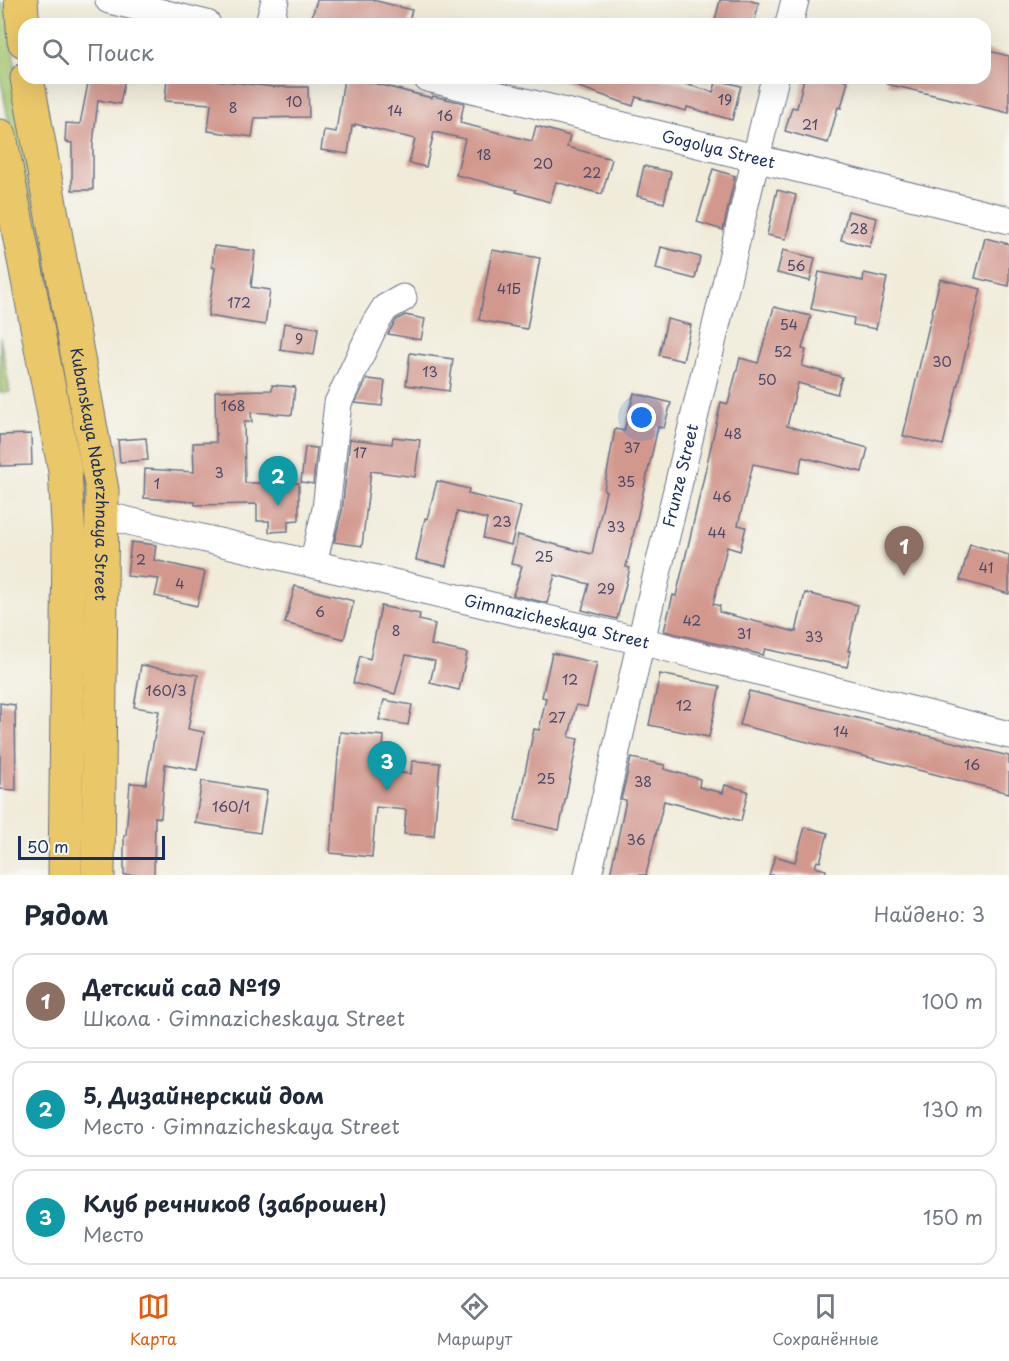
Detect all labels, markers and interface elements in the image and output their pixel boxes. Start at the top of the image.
search box [18,18,991,84]
icon: search [39,35,72,68]
text: Поиск [87,35,154,68]
house number: 19 [718,89,732,110]
house number: 10 [286,91,302,112]
house number: 8 [229,97,237,118]
house number: 14 [387,100,403,121]
house number: 16 [437,105,453,126]
house number: 21 [802,114,818,135]
street label: Gogolya Street [660,123,778,174]
house number: 18 [476,144,492,165]
house number: 20 [533,153,553,174]
house number: 22 [583,162,601,183]
house number: 28 [850,218,868,239]
house number: 56 [787,255,806,276]
house number: 41Б [497,278,521,299]
house number: 172 [227,292,251,313]
house number: 54 [780,314,798,335]
house number: 9 [295,328,303,349]
house number: 52 [774,341,792,362]
street label: Kubanskaya Naberzhnaya Street [65,346,115,601]
house number: 30 [932,351,952,372]
house number: 13 [422,361,438,382]
house number: 50 [757,369,777,390]
house number: 168 [221,395,245,416]
your location [627,403,656,432]
street label: Frunze Street [656,421,703,529]
house number: 48 [724,423,742,444]
house number: 37 [624,437,641,458]
house number: 17 [353,442,367,463]
pin: 2 [258,456,298,506]
house number: 3 [214,462,224,483]
house number: 35 [617,471,635,492]
house number: 1 [154,473,160,494]
house number: 46 [712,486,732,507]
house number: 23 [493,511,511,532]
house number: 33 [607,516,625,537]
house number: 44 [708,522,726,543]
pin: 1 [884,526,924,576]
house number: 25 [535,546,553,567]
house number: 2 [136,549,146,570]
house number: 41 [979,557,993,578]
house number: 4 [175,573,185,594]
house number: 29 [597,578,615,599]
street label: Gimnazicheskaya Street [462,587,653,654]
house number: 6 [315,601,325,622]
house number: 42 [683,610,701,631]
house number: 8 [392,620,400,641]
house number: 31 [737,623,751,644]
house number: 33 [805,626,823,647]
house number: 12 [562,669,578,690]
house number: 160/3 [145,680,187,701]
house number: 12 [676,695,692,716]
house number: 27 [548,707,566,728]
house number: 14 [833,721,849,742]
pin: 3 [368,742,406,791]
house number: 16 [964,754,980,775]
house number: 25 [537,768,555,789]
house number: 38 [634,771,652,792]
house number: 160/1 [212,796,250,817]
house number: 36 [626,829,646,850]
scale bar [18,833,165,860]
text: 50 m [27,834,68,858]
text: Рядом [24,895,109,934]
text: Найдено: 3 [874,899,985,929]
text: Детский сад №19 [83,970,281,1003]
text: 1 [41,986,50,1016]
text: 100 m [922,986,983,1016]
text: Школа · Gimnazicheskaya Street [83,1003,405,1033]
text: 5, Дизайнерский дом [83,1078,324,1111]
text: 2 [38,1094,53,1124]
text: 130 m [923,1094,983,1124]
text: Место · Gimnazicheskaya Street [83,1111,400,1141]
text: Клуб речников (заброшен) [83,1186,387,1219]
text: 3 [39,1202,52,1232]
text: 150 m [923,1202,983,1232]
text: Место [83,1219,144,1249]
tab: Карта [130,1290,177,1350]
tab: Маршрут [437,1290,512,1350]
tab: Сохранённые [772,1290,879,1350]

